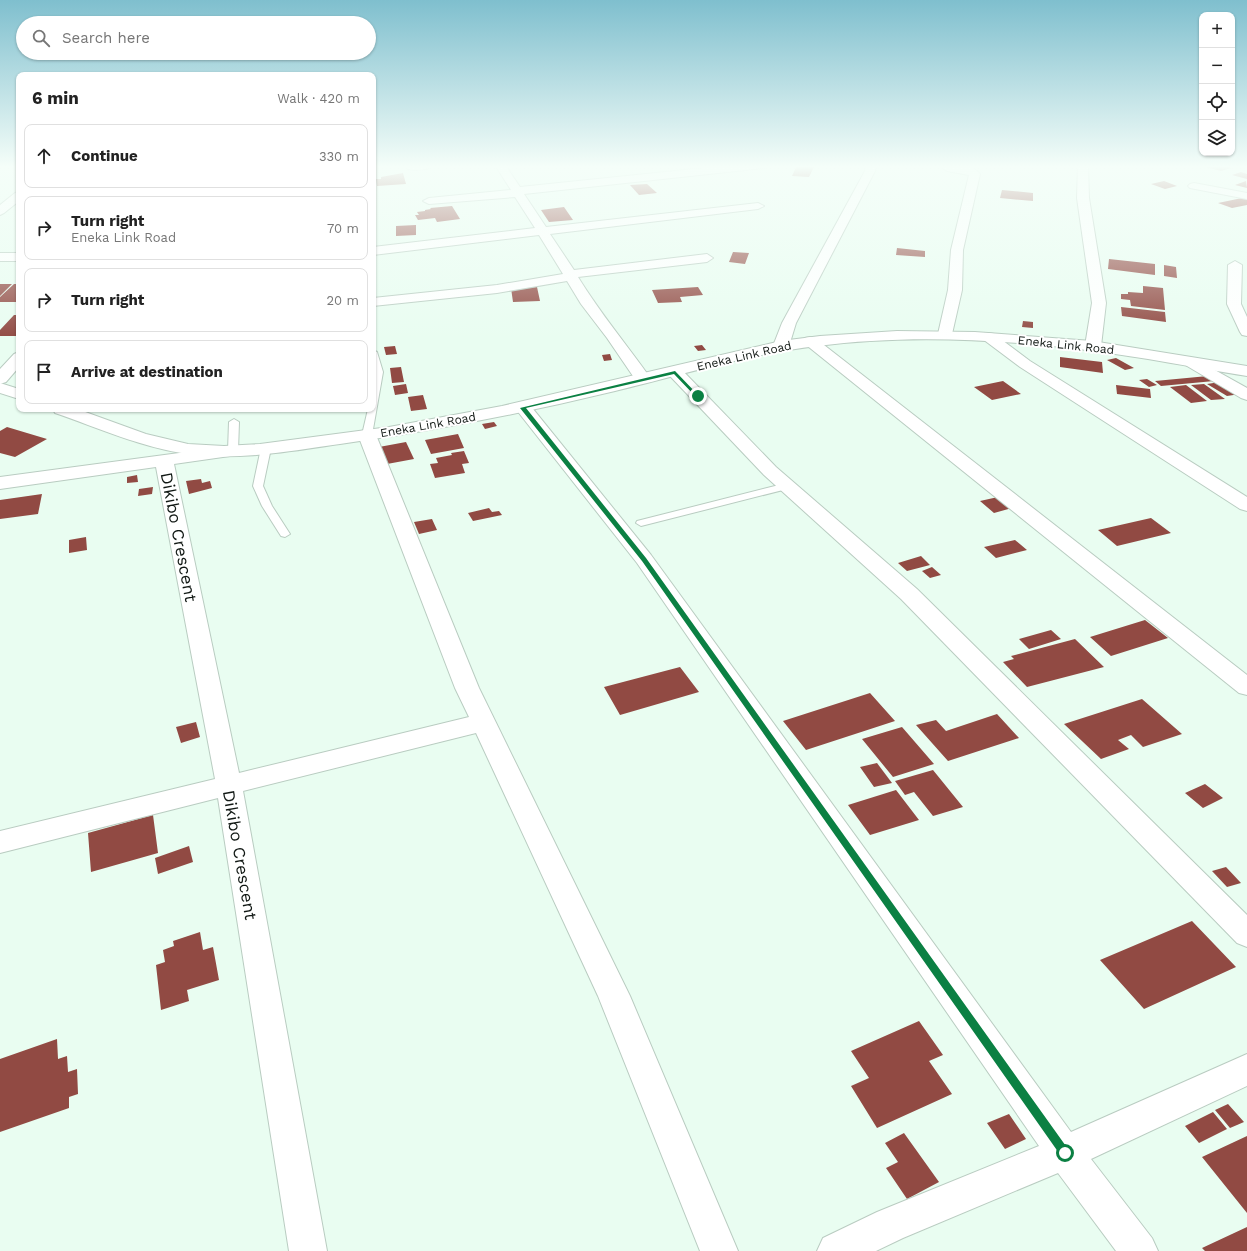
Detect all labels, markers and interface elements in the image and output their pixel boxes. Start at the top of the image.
map controls [1199,12,1235,156]
button: + [1199,12,1235,48]
search box [16,16,376,60]
icon: search [30,27,52,49]
text: Search here [62,29,150,47]
button: − [1199,48,1235,84]
button: locate [1199,84,1235,120]
text: 6 min [32,88,79,108]
text: Walk · 420 m [277,91,360,106]
button: layers [1199,120,1235,156]
icon: ahead [33,145,55,167]
text: Continue [71,147,138,165]
text: 330 m [319,149,359,164]
text: Turn right [71,212,144,230]
icon: right [33,217,55,239]
text: 70 m [327,221,359,236]
text: Eneka Link Road [71,230,176,245]
icon: right [33,289,55,311]
text: Turn right [71,291,144,309]
text: 20 m [327,293,359,308]
street label: Eneka Link Road [1017,333,1115,357]
street label: Eneka Link Road [695,338,793,374]
icon: arrive [33,361,55,383]
text: Arrive at destination [71,363,223,381]
route end [689,387,707,405]
street label: Eneka Link Road [379,410,477,440]
street label: Dikibo Crescent [157,471,201,603]
street label: Dikibo Crescent [219,789,261,921]
route start [1056,1144,1074,1162]

